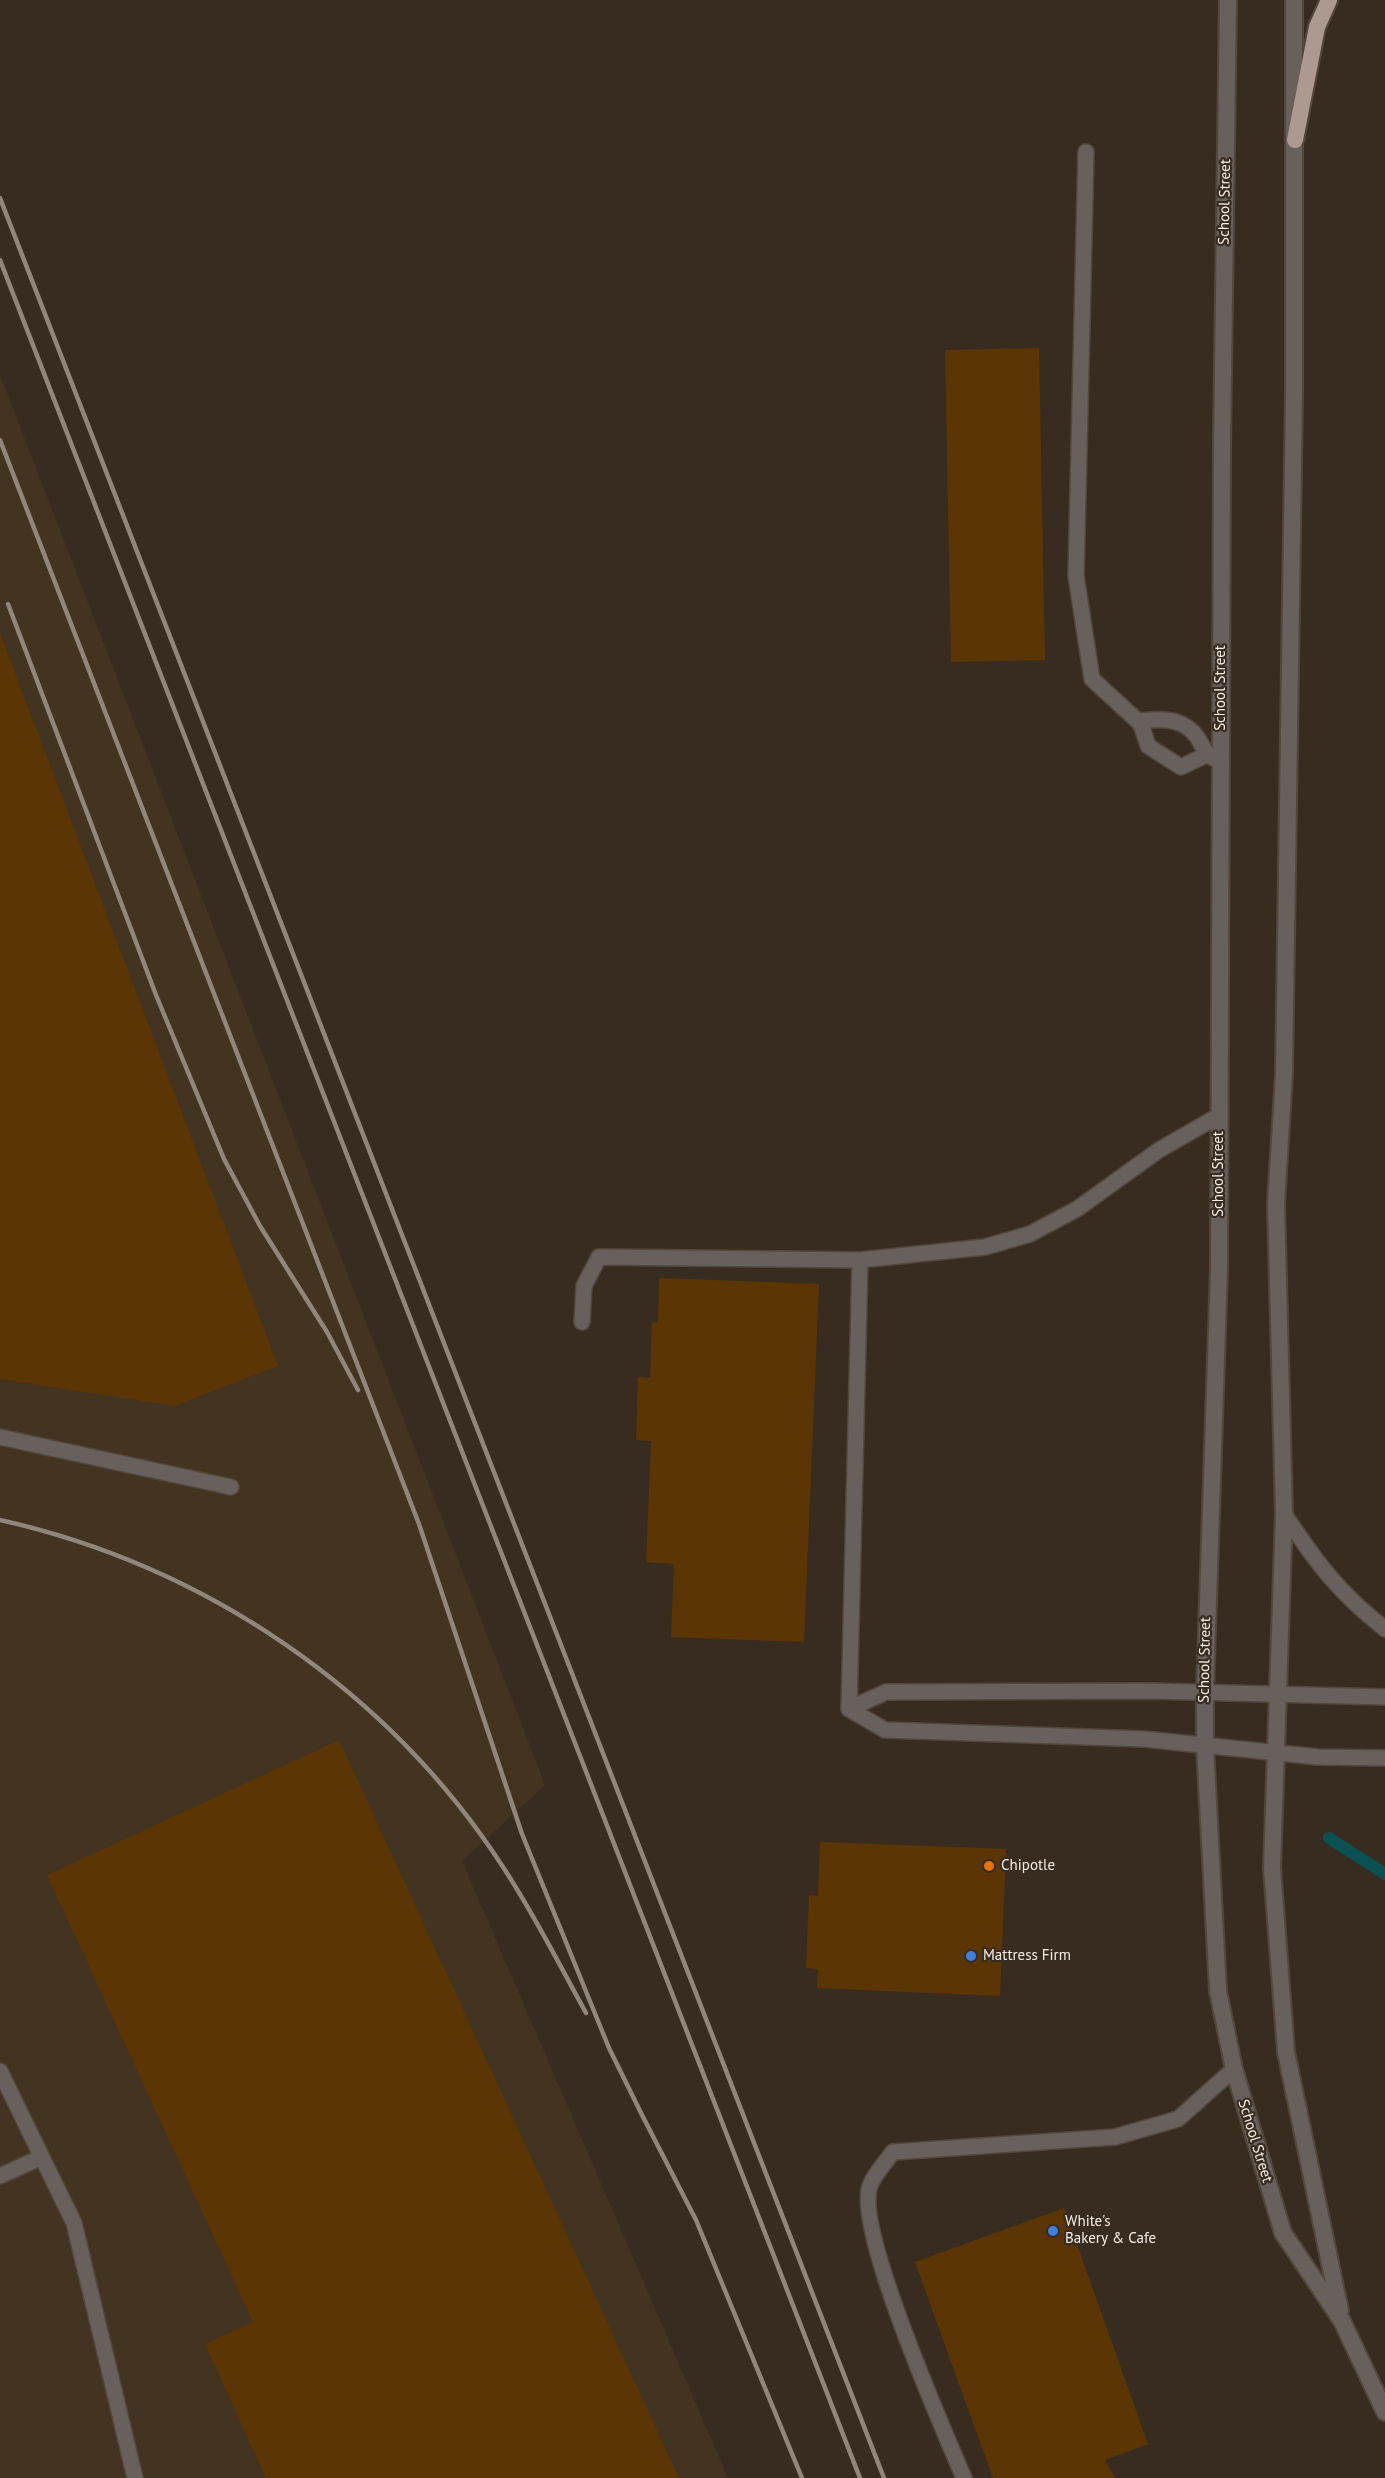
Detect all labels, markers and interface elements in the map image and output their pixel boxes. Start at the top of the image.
street label: School Street [1215,159,1235,245]
street label: School Street [1212,645,1230,731]
street label: School Street [1210,1131,1228,1217]
street label: School Street [1195,1617,1215,1703]
place label: Chipotle [1001,1857,1055,1875]
marker: Chipotle [982,1859,996,1873]
place label: Mattress Firm [983,1947,1071,1965]
marker: Mattress Firm [964,1949,978,1963]
street label: School Street [1234,2097,1276,2185]
place label: White's Bakery & Cafe [1065,2213,1156,2248]
marker: White's Bakery & Cafe [1046,2224,1060,2238]

